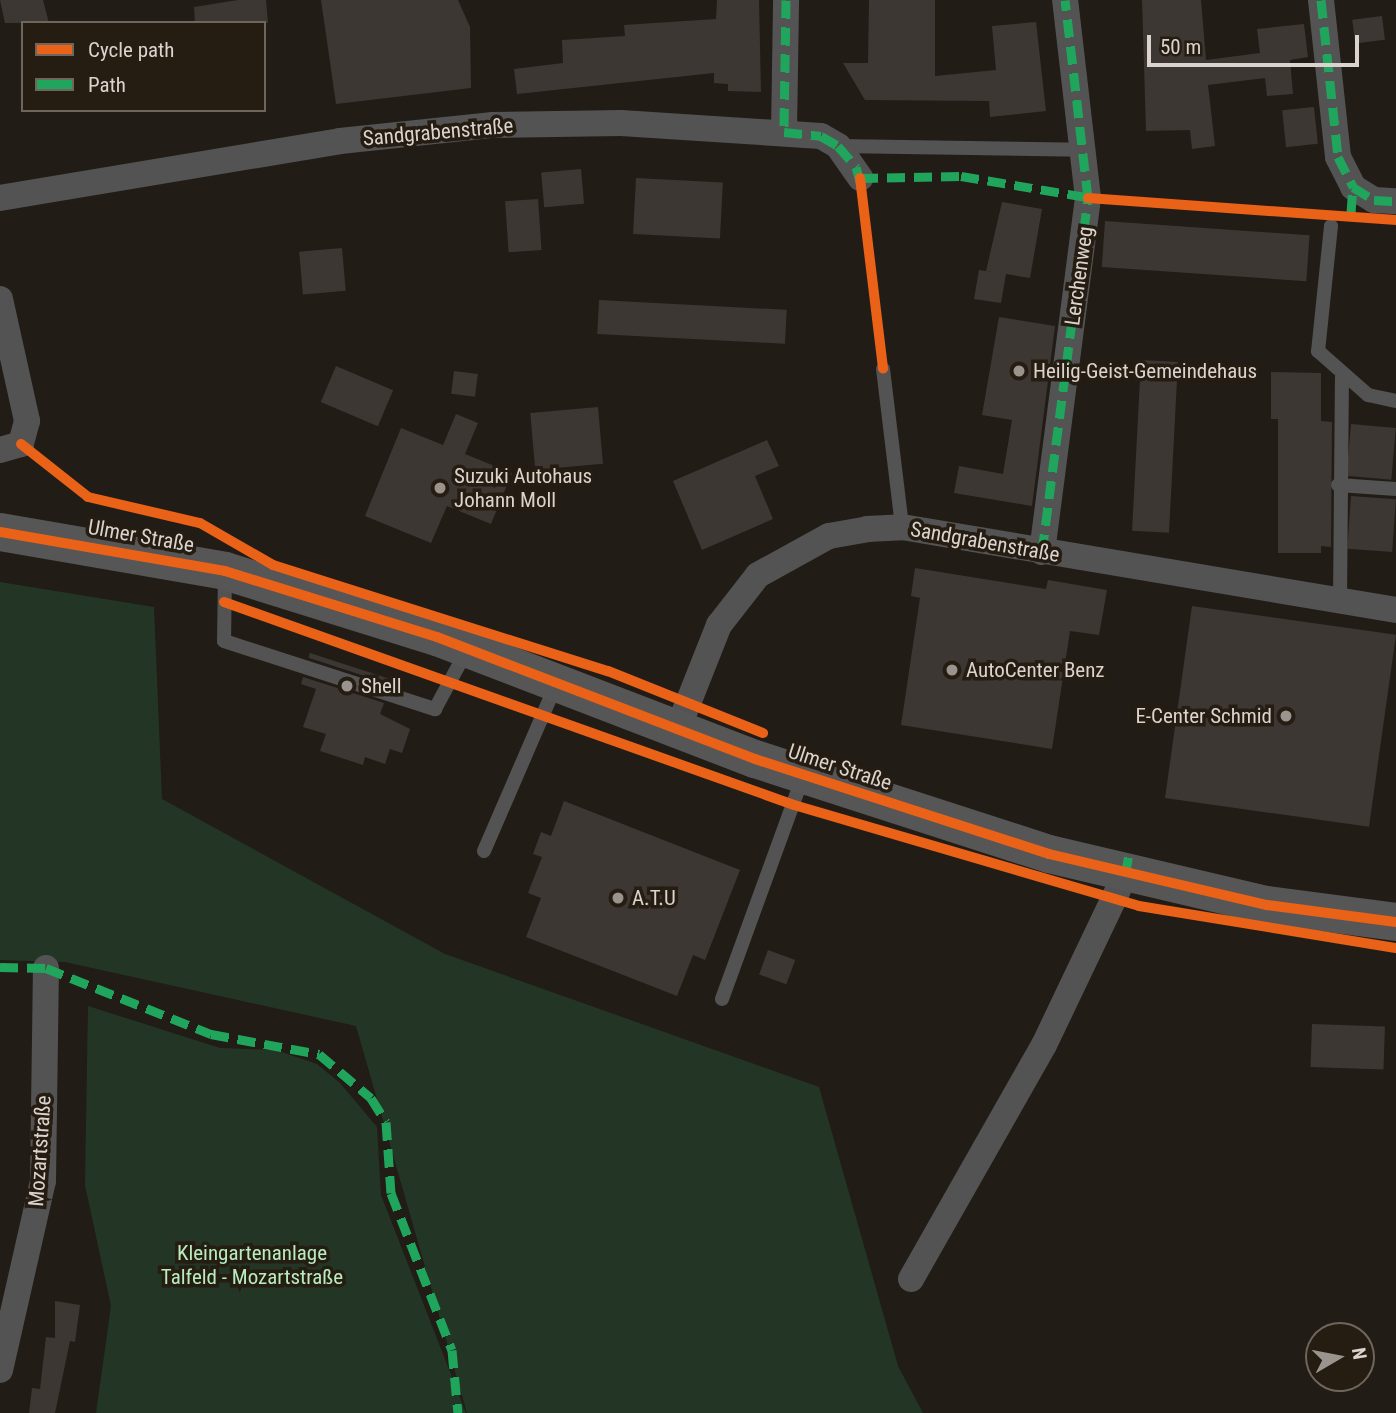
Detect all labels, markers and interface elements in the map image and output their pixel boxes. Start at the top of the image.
legend [21,21,266,112]
scale bar [1151,21,1363,65]
text: 50 m [1160,35,1201,59]
text: Cycle path [88,38,174,62]
text: Path [88,73,126,97]
street label: Sandgrabenstraße [362,113,514,151]
street label: Lerchenweg [1060,225,1098,327]
place label: Heilig-Geist-Gemeindehaus [1033,358,1257,384]
marker: Heilig-Geist-Gemeindehaus [1011,363,1027,379]
place label: Suzuki Autohaus Johann Moll [454,463,592,513]
marker: Suzuki Autohaus Johann Moll [432,480,448,496]
street label: Ulmer Straße [86,514,196,558]
street label: Sandgrabenstraße [908,516,1062,568]
place label: AutoCenter Benz [966,657,1105,683]
marker: AutoCenter Benz [944,662,960,678]
place label: Shell [361,673,402,699]
marker: Shell [339,678,355,694]
place label: E-Center Schmid [1135,703,1272,729]
marker: E-Center Schmid [1278,708,1294,724]
street label: Ulmer Straße [785,738,895,796]
place label: A.T.U [632,885,676,911]
marker: A.T.U [610,890,626,906]
street label: Mozartstraße [24,1095,56,1207]
park label: Kleingartenanlage Talfeld - Mozartstraße [161,1240,343,1290]
north arrow [1305,1322,1375,1392]
text: N [1347,1346,1372,1361]

